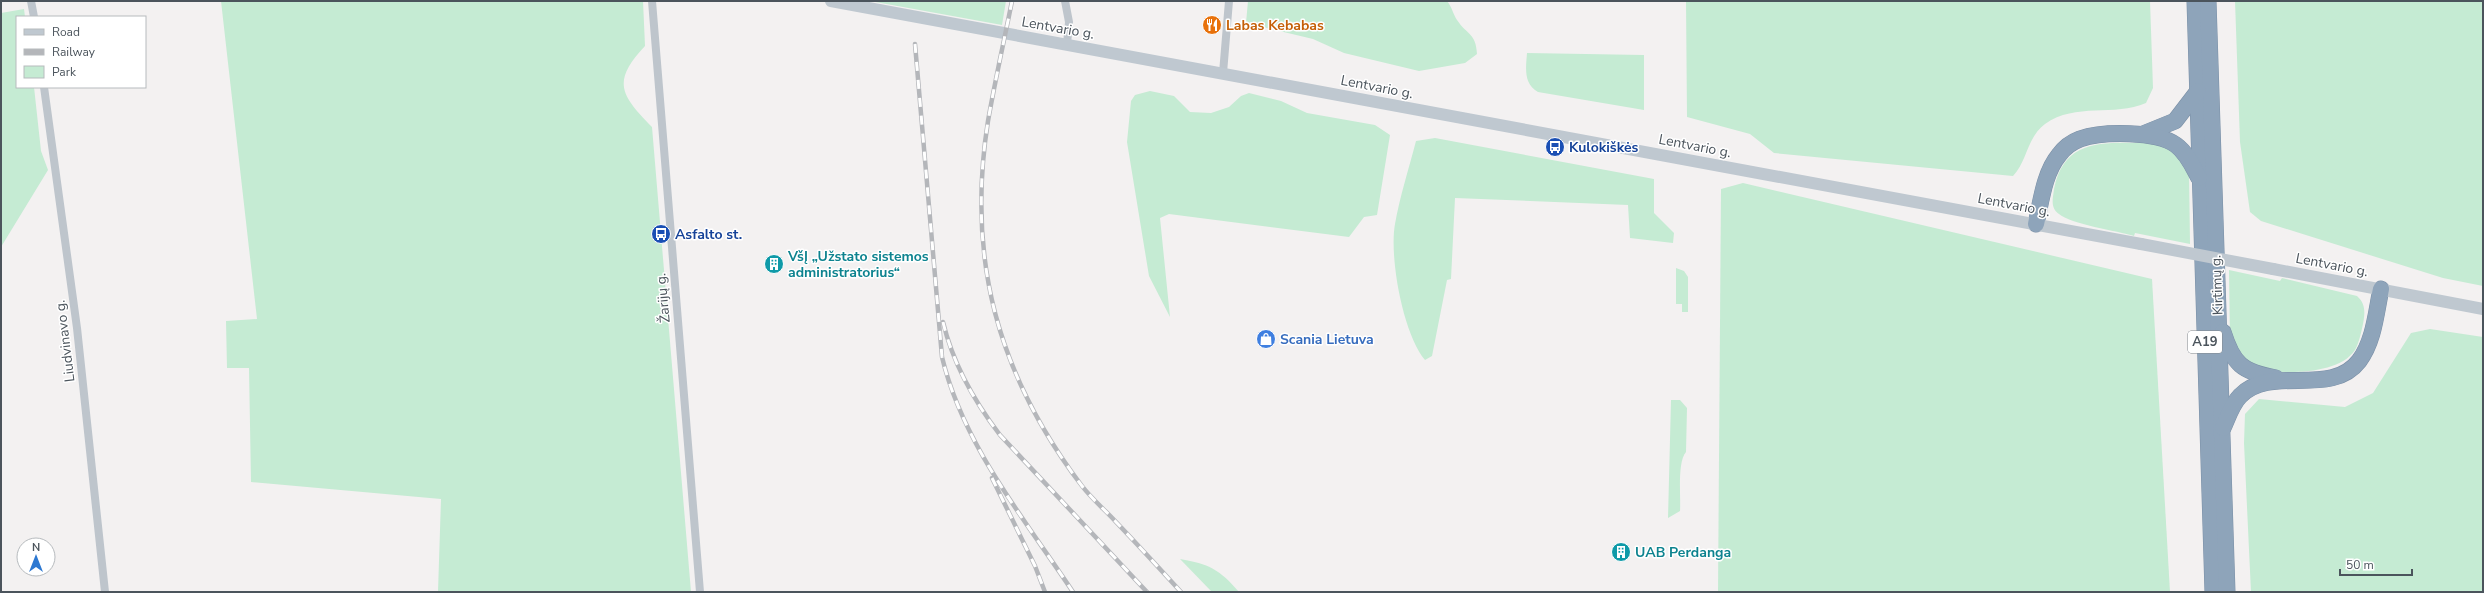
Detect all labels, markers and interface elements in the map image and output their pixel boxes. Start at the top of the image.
street label: Lentvario g. [1020,12,1096,44]
restaurant icon: Labas Kebabas [1201,14,1223,36]
legend [16,16,146,88]
place label: Labas Kebabas [1226,16,1324,35]
text: Road [52,24,80,40]
text: Railway [52,44,96,60]
text: Park [52,64,77,80]
street label: Lentvario g. [1339,71,1415,103]
street label: Lentvario g. [1657,130,1733,162]
bus stop icon: Kulokiškės [1544,136,1566,158]
place label: Kulokiškės [1569,138,1639,157]
street label: Lentvario g. [1976,189,2052,221]
bus stop icon: Asfalto st. [650,223,672,245]
place label: Asfalto st. [675,225,742,244]
place label: VšĮ „Užstato sistemos administratorius“ [787,247,929,282]
street label: Lentvario g. [2294,249,2370,281]
building icon: VšĮ „Užstato sistemos administratorius“ [763,253,785,275]
street label: Kirtimų g. [2206,254,2228,316]
street label: Žarijų g. [651,272,675,324]
street label: Liudvinavo g. [51,299,79,383]
shop icon: Scania Lietuva [1255,328,1277,350]
place label: Scania Lietuva [1280,330,1374,349]
road number: A19 [2188,331,2222,353]
north arrow [16,537,56,577]
text: N [32,540,40,555]
building icon: UAB Perdanga [1610,541,1632,563]
place label: UAB Perdanga [1635,543,1731,562]
scale bar [2340,551,2412,577]
text: 50 m [2346,557,2374,573]

